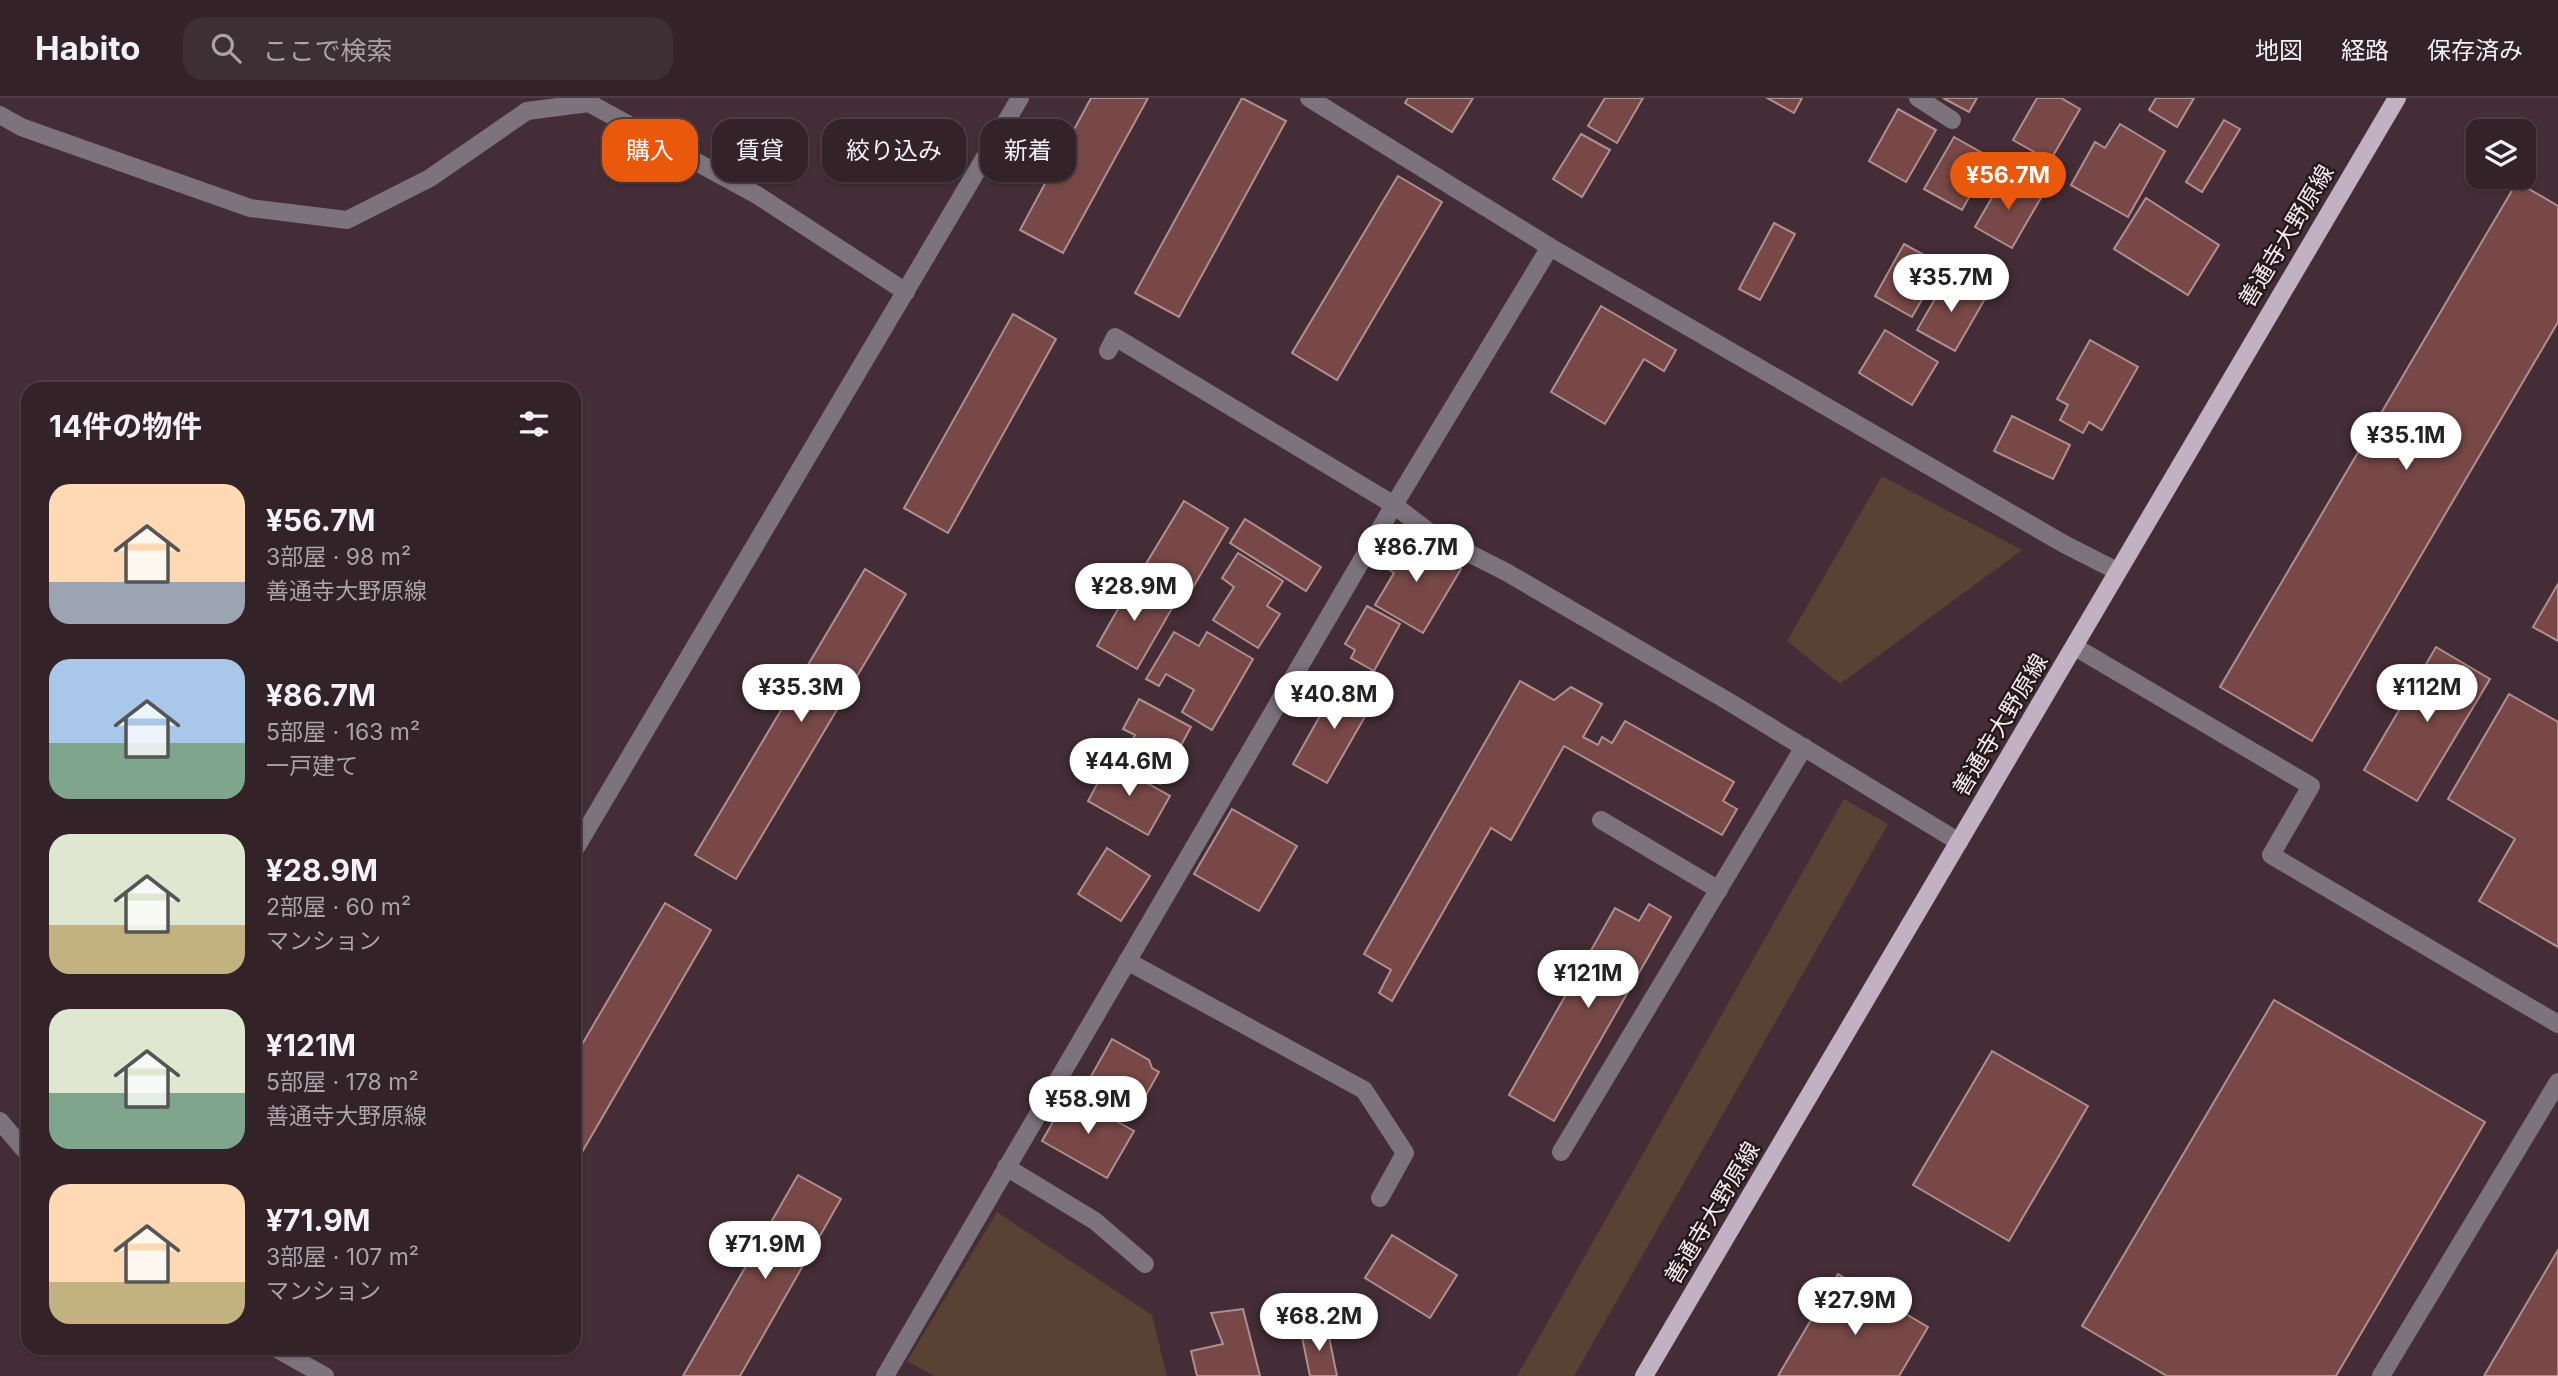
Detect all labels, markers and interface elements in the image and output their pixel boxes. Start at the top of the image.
search box [183,17,673,80]
text: Habito [35,28,141,68]
icon: search [207,29,245,67]
text: ここで検索 [263,35,393,66]
text: 地図 [2255,36,2303,65]
text: 経路 [2341,36,2389,65]
text: 保存済み [2427,36,2523,65]
chip: 購入 [602,119,698,182]
chip: 賃貸 [712,119,808,182]
chip: 絞り込み [822,119,966,182]
chip: 新着 [980,119,1076,182]
map controls [2466,119,2536,189]
button: layers [2466,119,2536,189]
pin: ¥56.7M [1951,152,2065,212]
street label: 善通寺大野原線 [2233,160,2339,312]
text: ¥56.7M [1966,161,2050,189]
pin: ¥35.7M [1894,254,2008,314]
text: ¥35.7M [1909,263,1993,291]
icon: filters [515,405,553,443]
text: 14件の物件 [49,408,202,444]
pin: ¥35.1M [2349,412,2463,472]
text: ¥35.1M [2366,421,2446,449]
text: ¥56.7M [266,502,376,538]
icon: home [105,512,189,596]
pin: ¥86.7M [1359,524,1473,584]
text: ¥86.7M [1374,533,1458,561]
text: 3部屋 · 98 m² [266,543,411,571]
pin: ¥28.9M [1077,564,1191,623]
text: ¥28.9M [1091,572,1177,600]
text: 善通寺大野原線 [266,577,427,605]
street label: 善通寺大野原線 [1947,649,2053,801]
pin: ¥35.3M [744,664,858,724]
pin: ¥112M [2378,664,2476,724]
pin: ¥40.8M [1277,672,1391,731]
text: ¥35.3M [758,673,844,701]
text: ¥112M [2393,673,2461,701]
text: ¥86.7M [266,677,376,713]
text: ¥40.8M [1291,680,1377,708]
icon: home [105,687,189,771]
text: 5部屋 · 163 m² [266,718,420,746]
pin: ¥44.6M [1072,738,1186,798]
text: ¥44.6M [1086,747,1172,775]
text: 一戸建て [266,752,358,780]
text: ¥28.9M [266,852,378,888]
icon: home [105,862,189,946]
text: 2部屋 · 60 m² [266,893,411,921]
text: マンション [266,927,381,955]
pin: ¥121M [1539,950,1637,1010]
text: ¥121M [1554,959,1622,987]
text: ¥121M [266,1027,356,1063]
icon: home [105,1037,189,1121]
text: 5部屋 · 178 m² [266,1068,419,1096]
pin: ¥58.9M [1031,1076,1145,1136]
text: ¥58.9M [1045,1085,1131,1113]
text: 善通寺大野原線 [266,1102,427,1130]
street label: 善通寺大野原線 [1659,1137,1765,1289]
text: ¥71.9M [266,1202,371,1238]
icon: home [105,1212,189,1296]
pin: ¥71.9M [708,1222,822,1281]
text: ¥71.9M [725,1230,805,1258]
text: 3部屋 · 107 m² [266,1243,419,1271]
text: マンション [266,1277,381,1305]
pin: ¥27.9M [1798,1278,1912,1337]
text: ¥27.9M [1814,1286,1896,1314]
pin: ¥68.2M [1262,1294,1376,1353]
text: ¥68.2M [1276,1302,1362,1330]

